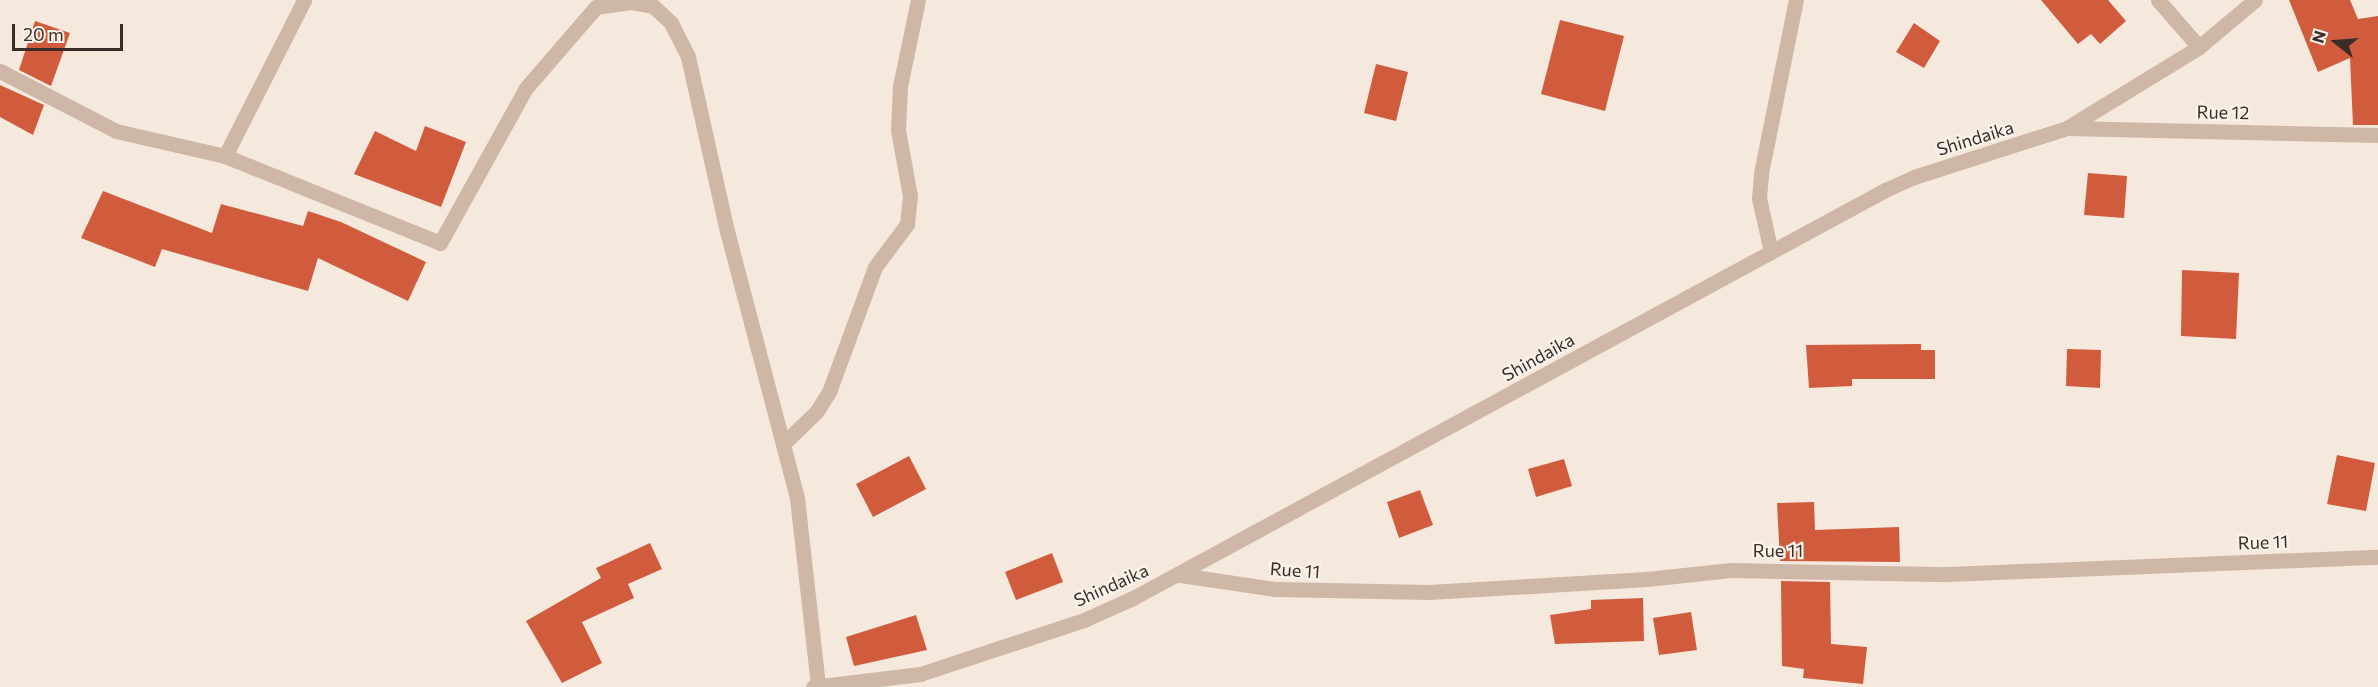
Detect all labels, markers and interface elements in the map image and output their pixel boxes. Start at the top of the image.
scale bar [15,12,126,50]
north arrow [2306,12,2366,72]
text: 20 m [23,23,64,45]
text: N [2307,28,2329,45]
street label: Rue 12 [2196,101,2250,123]
street label: Shindaika [1934,116,2016,160]
street label: Shindaika [1498,328,1578,386]
street label: Rue 11 [2237,530,2289,554]
street label: Rue 11 [1753,539,1803,561]
street label: Rue 11 [1269,557,1321,583]
street label: Shindaika [1070,559,1152,611]

